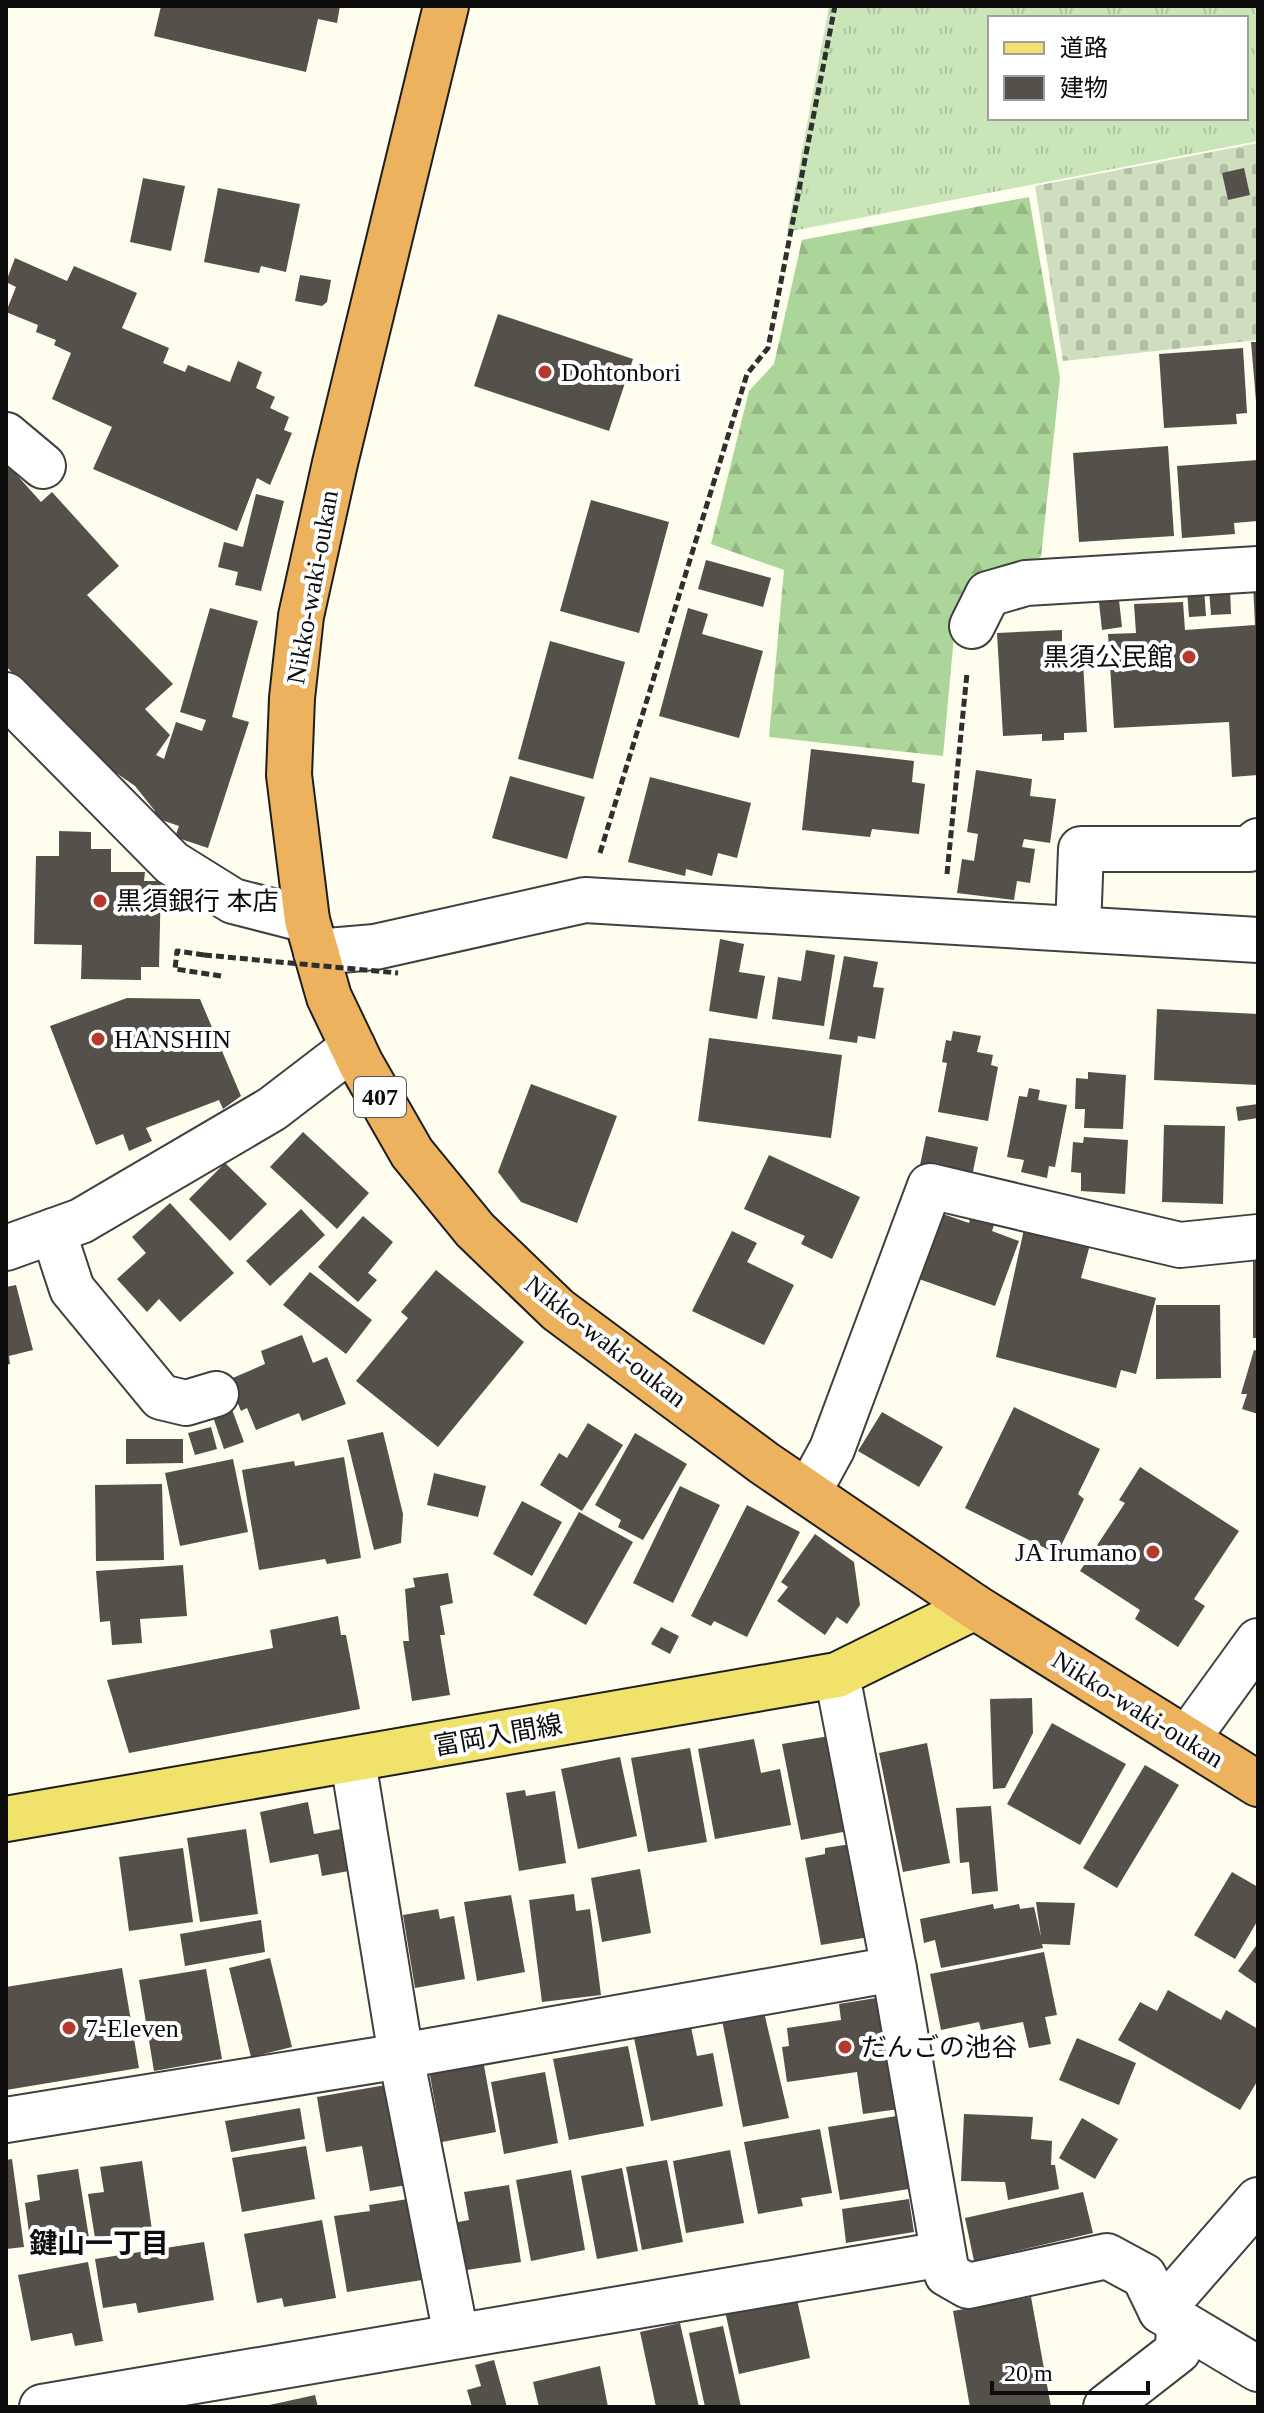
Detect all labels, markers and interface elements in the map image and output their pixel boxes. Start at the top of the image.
legend [988,16,1248,120]
text: 道路 [1060,35,1108,61]
text: 建物 [1060,75,1108,101]
place label: Dohtonbori [561,358,681,387]
marker: Dohtonbori [536,363,554,381]
street label: Nikko-waki-oukan [281,488,344,686]
place label: 黒須公民館 [1043,643,1173,672]
marker: 黒須公民館 [1180,648,1198,666]
place label: 黒須銀行 本店 [116,887,279,916]
marker: 黒須銀行 本店 [91,892,109,910]
place label: HANSHIN [114,1025,231,1054]
marker: HANSHIN [89,1030,107,1048]
road number: 407 [354,1077,406,1117]
street label: Nikko-waki-oukan [519,1270,692,1413]
place label: JA Irumano [1015,1538,1137,1567]
marker: JA Irumano [1144,1543,1162,1561]
street label: Nikko-waki-oukan [1047,1645,1229,1774]
street label: 富岡入間線 [432,1710,565,1761]
place label: 7-Eleven [85,2014,179,2043]
marker: 7-Eleven [60,2019,78,2037]
place label: だんごの池谷 [861,2033,1017,2062]
marker: だんごの池谷 [836,2038,854,2056]
district label: 鍵山一丁目 [29,2228,169,2259]
scale bar [992,2345,1148,2395]
text: 20 m [1004,2360,1053,2386]

